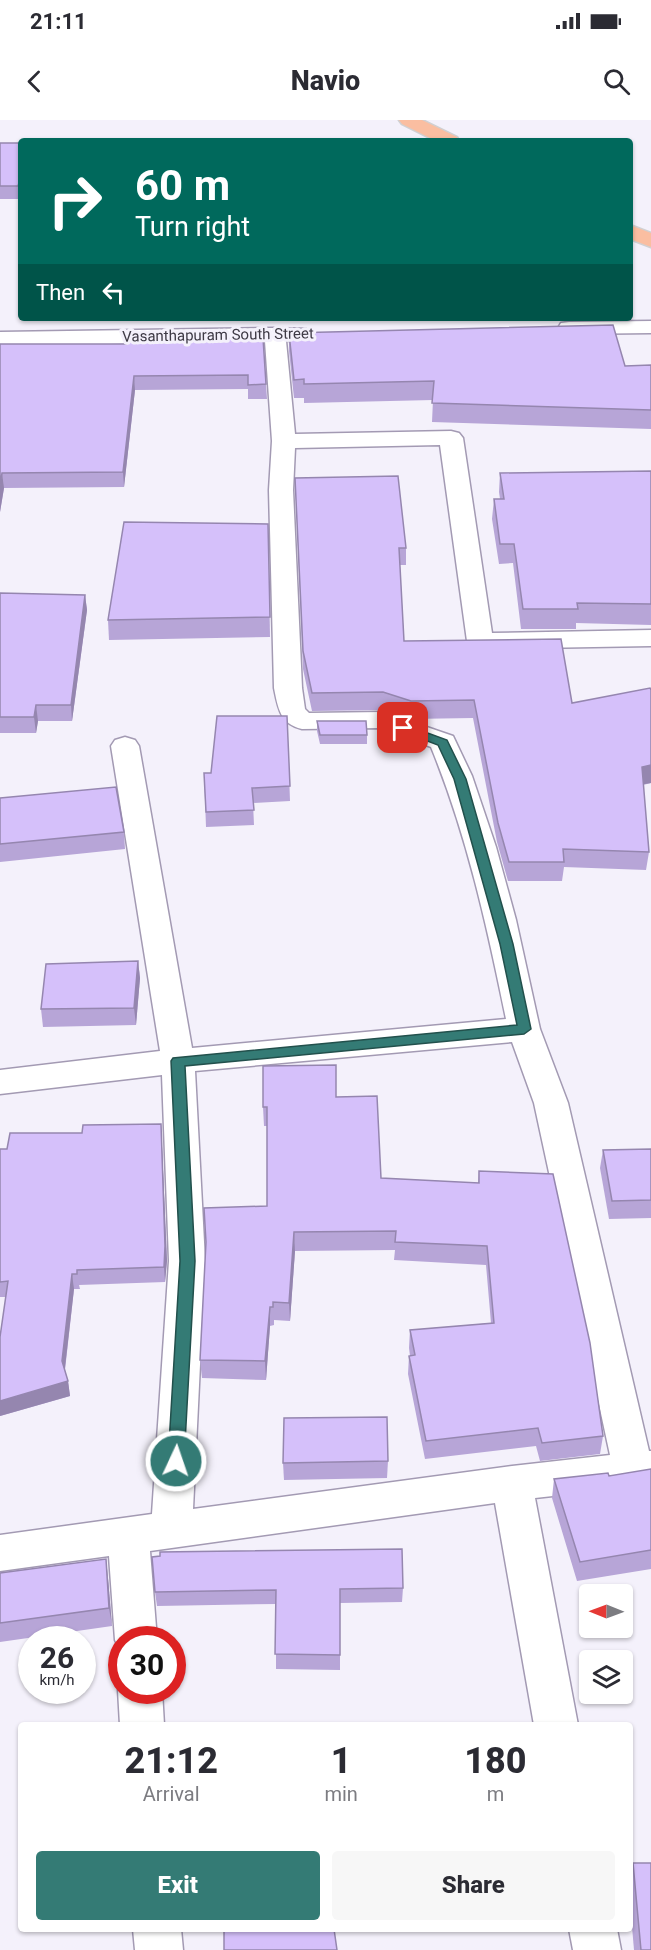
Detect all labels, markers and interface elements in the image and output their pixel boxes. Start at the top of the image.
text: 21:11 [30,9,87,34]
icon: back [18,65,51,98]
text: Navio [291,65,360,97]
icon: search [600,65,633,98]
text: 60 m [135,161,230,210]
icon: right [36,162,114,240]
text: Turn right [135,211,250,243]
icon: left [97,276,130,309]
text: Then [36,280,85,305]
street label: Vasanthapuram South Street [122,324,314,346]
pin [377,702,428,753]
icon: arrive [386,711,419,744]
position arrow [144,1429,208,1493]
north arrow [579,1584,633,1638]
map controls [579,1584,633,1704]
speed limit sign: 30 [108,1626,186,1704]
text: 26 [40,1640,74,1675]
button: layers [579,1650,633,1704]
text: km/h [39,1671,75,1689]
text: 21:12 [124,1740,218,1782]
text: 1 [331,1740,352,1782]
text: 180 [464,1740,527,1782]
text: Arrival [143,1782,200,1806]
text: min [324,1782,358,1806]
text: m [487,1782,504,1806]
button: Exit [36,1851,320,1920]
button: Share [332,1851,615,1920]

